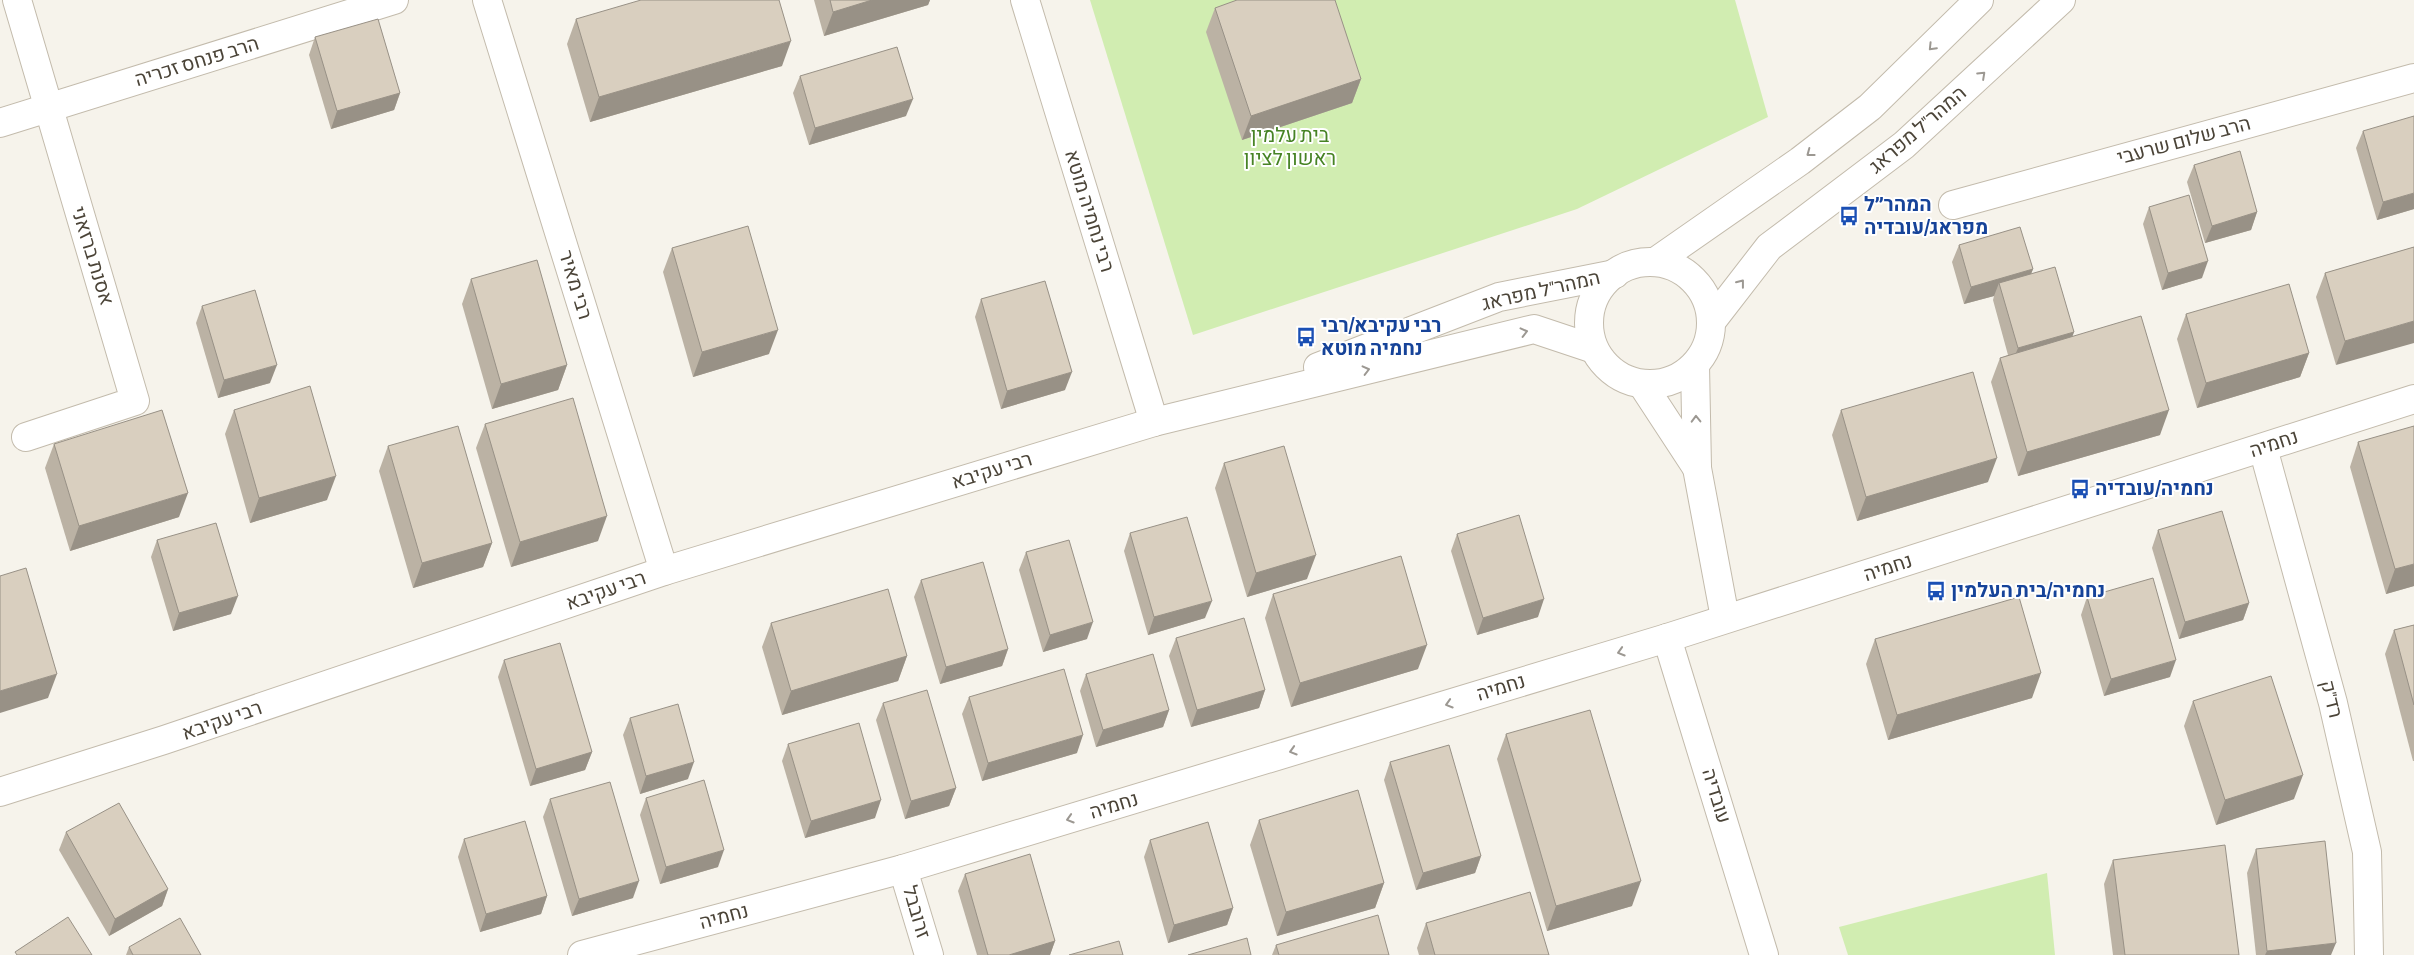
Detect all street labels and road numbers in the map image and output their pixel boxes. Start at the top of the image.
street label: הרב פנחס זכריה [132,34,262,90]
street label: המהר"ל מפראג [1866,83,1970,177]
street label: הרב שלום שרעבי [2115,114,2253,168]
street label: רבי נחמיה מוטא [1061,148,1117,274]
street label: אסנת ברזאני [68,204,116,308]
street label: רבי מאיר [555,248,595,322]
street label: המהר"ל מפראג [1480,268,1602,314]
street label: נחמיה [2247,427,2301,461]
street label: רבי עקיבא [949,449,1035,493]
street label: נחמיה [1861,551,1915,585]
street label: רבי עקיבא [563,568,649,614]
street label: נחמיה [1474,671,1528,705]
street label: רד"ק [2317,678,2345,720]
street label: רבי עקיבא [179,698,265,744]
street label: עובדיה [1698,766,1734,826]
street label: נחמיה [1087,789,1141,823]
street label: זרובבל [899,883,933,941]
street label: נחמיה [697,901,751,933]

